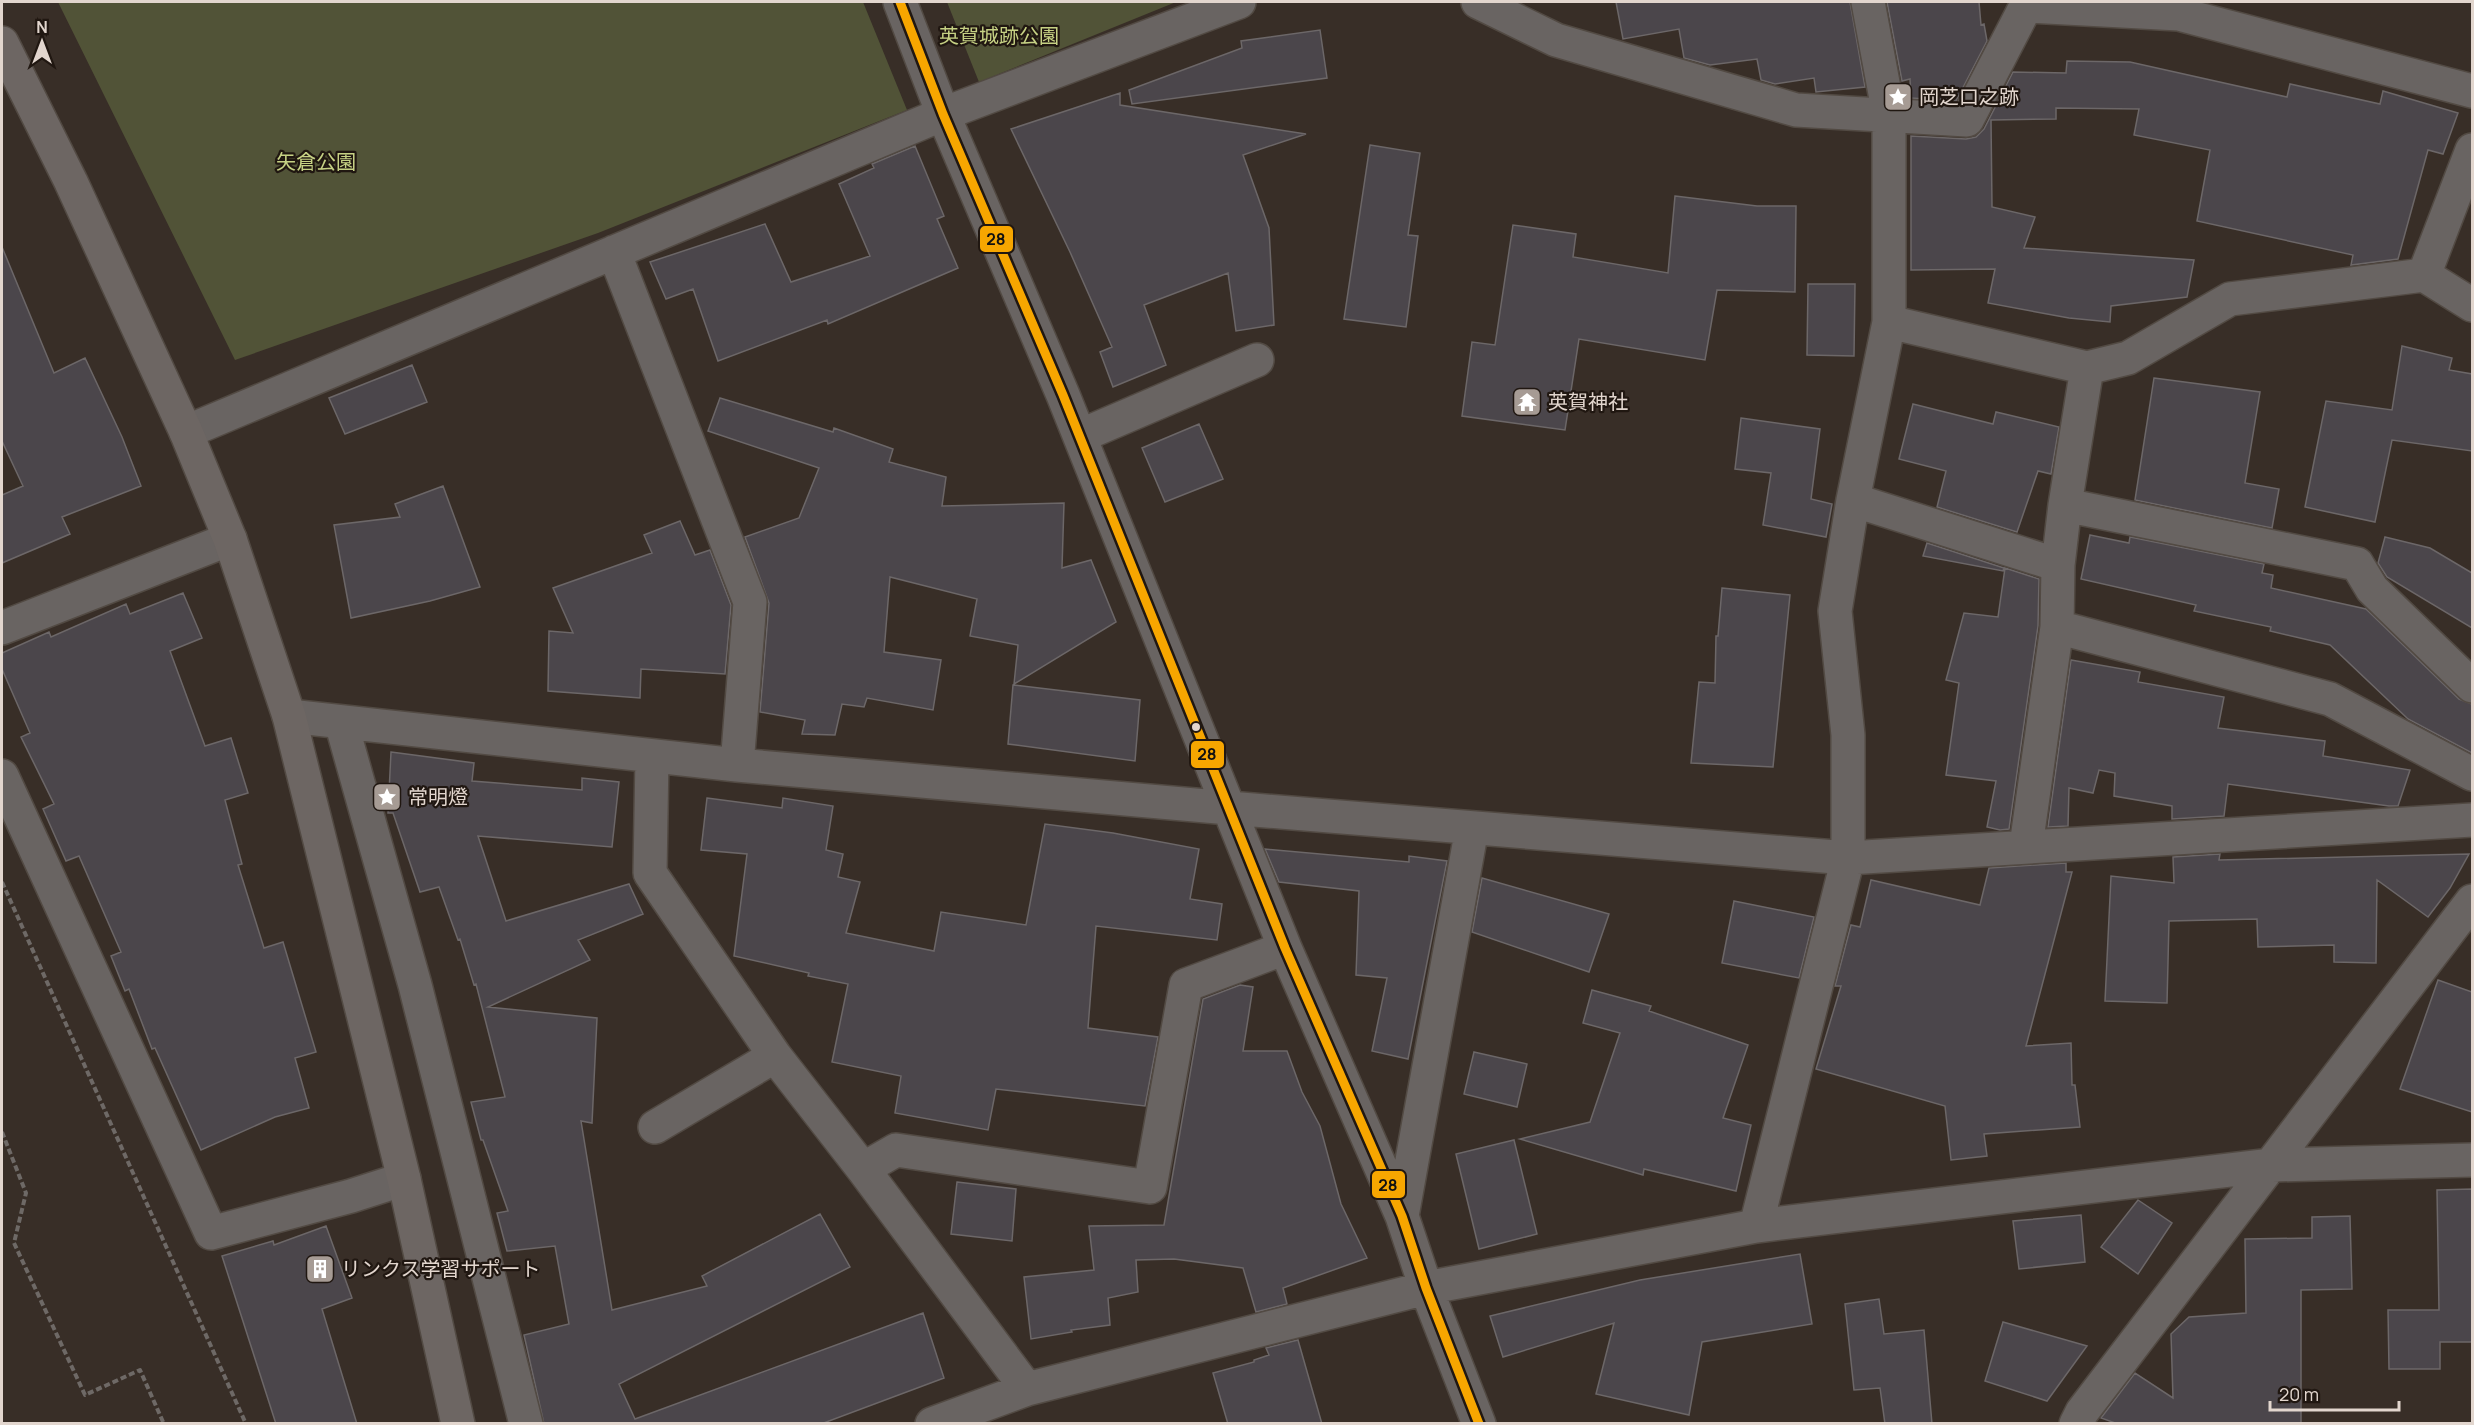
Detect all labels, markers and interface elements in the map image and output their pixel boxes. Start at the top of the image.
north arrow [12,12,72,72]
text: N [36,16,48,38]
park label: 英賀城跡公園 [939,22,1059,49]
place icon: 岡芝口之跡 [1882,81,1914,113]
place label: 岡芝口之跡 [1919,83,2019,110]
park label: 矢倉公園 [276,148,356,175]
line badge: 28 [979,225,1014,253]
text: 28 [986,228,1006,250]
temple icon: 英賀神社 [1511,386,1543,418]
place label: 英賀神社 [1548,388,1628,415]
unlabelled marker [1190,721,1202,733]
line badge: 28 [1190,740,1225,769]
text: 28 [1197,743,1217,765]
place icon: 常明燈 [371,781,403,813]
place label: 常明燈 [408,783,468,810]
line badge: 28 [1371,1170,1406,1199]
text: 28 [1378,1174,1398,1196]
building icon: リンクス学習サポート [304,1253,336,1285]
place label: リンクス学習サポート [341,1255,540,1282]
scale bar [2270,1374,2399,1412]
text: 20 m [2279,1382,2319,1406]

